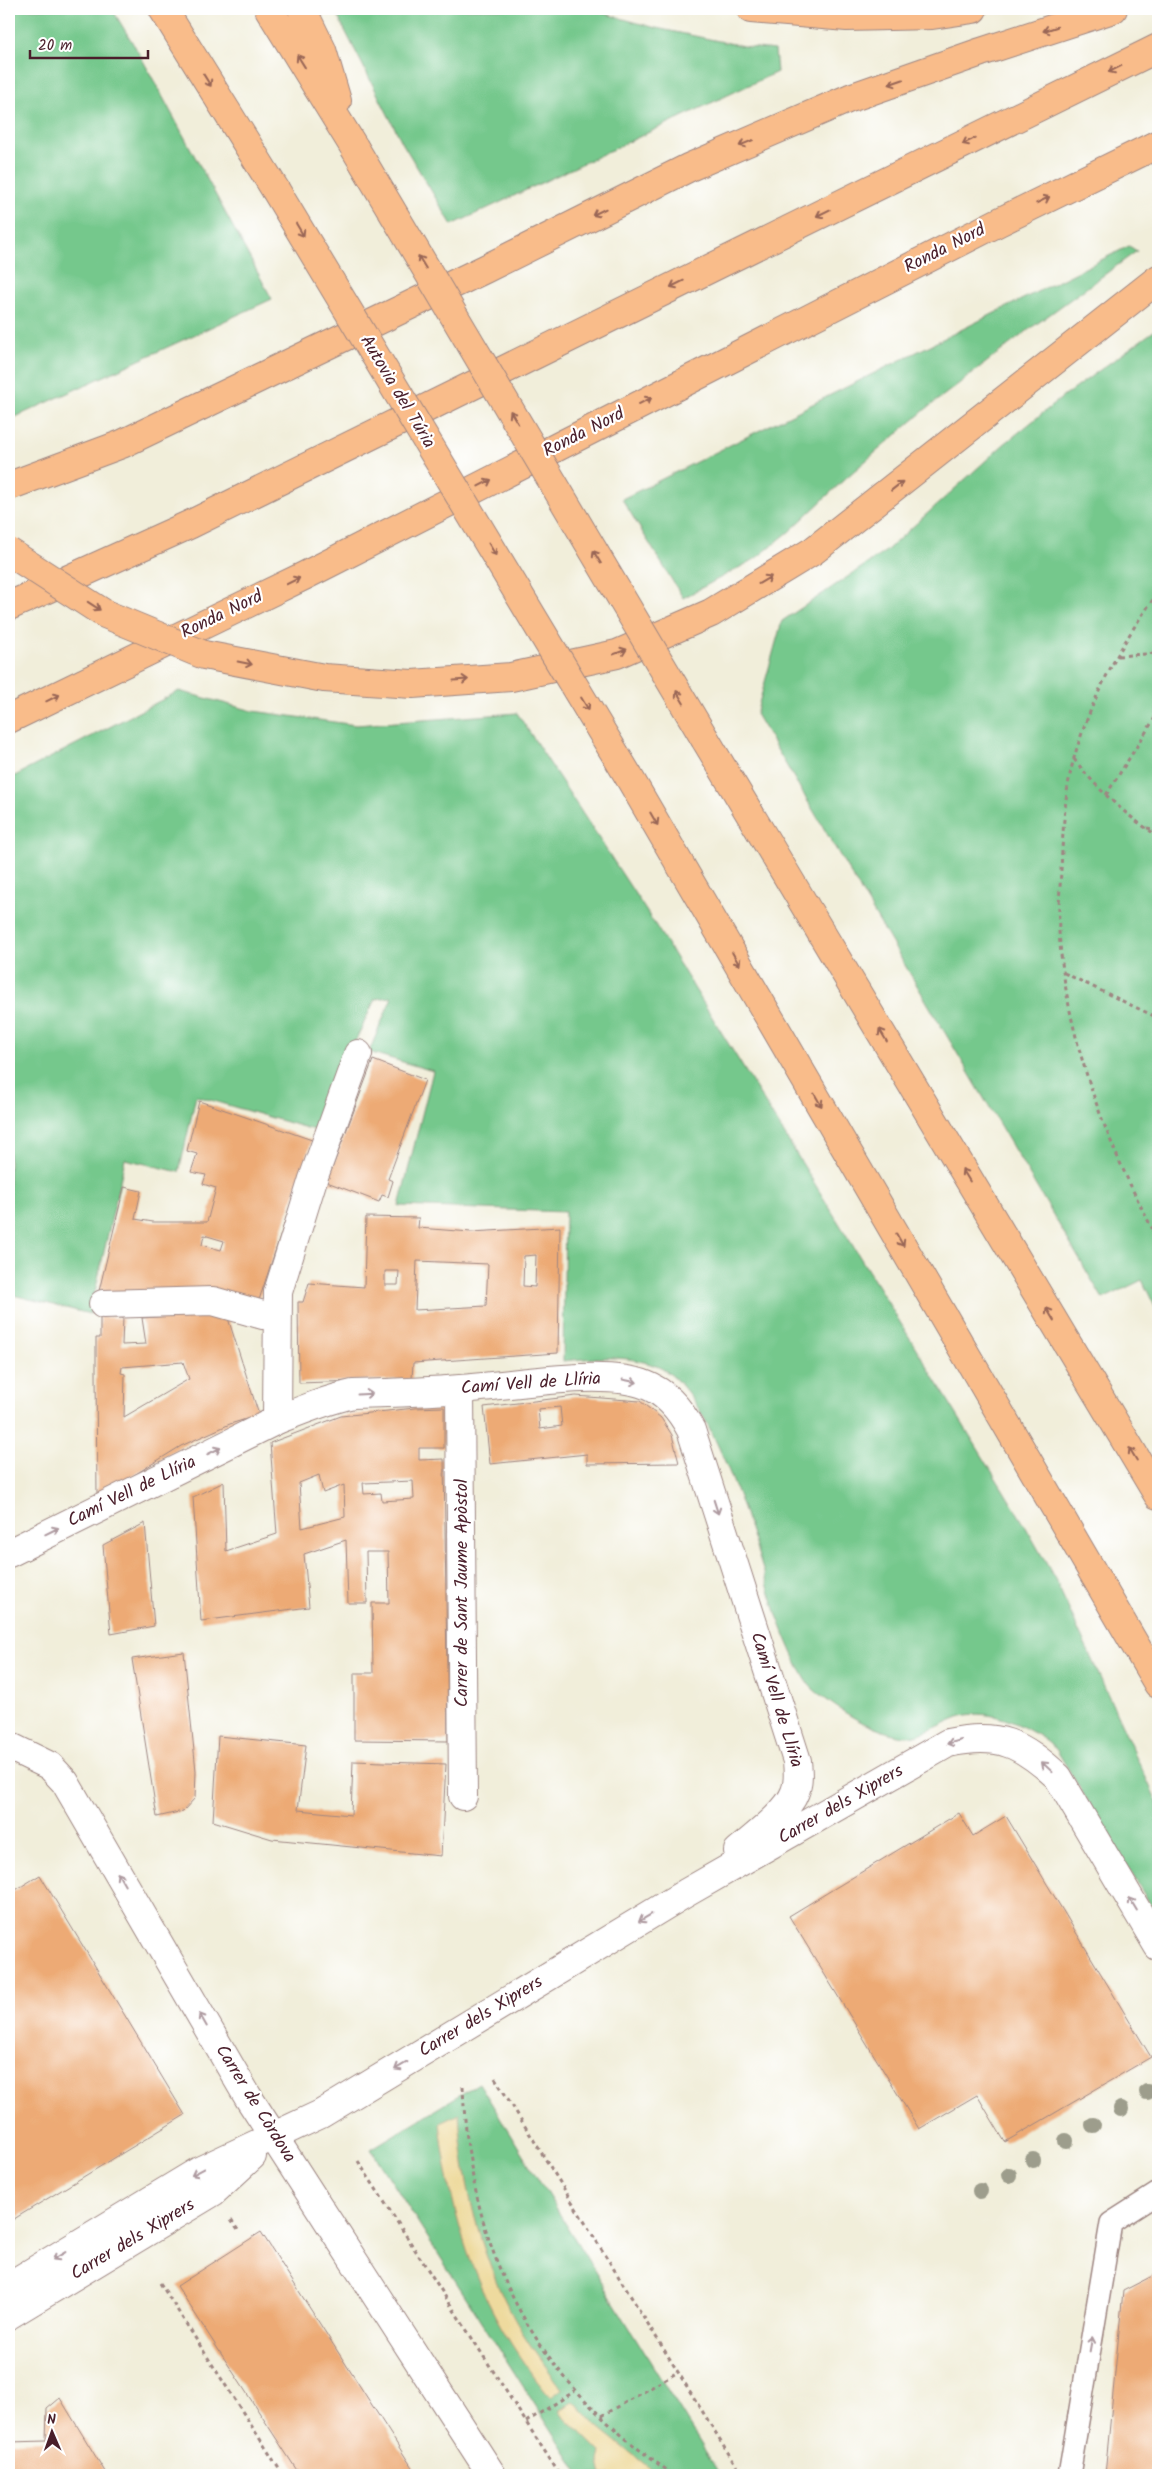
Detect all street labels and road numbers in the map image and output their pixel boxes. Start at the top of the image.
street label: Ronda Nord [899,216,992,282]
street label: Autovia del Túria [352,330,442,454]
street label: Ronda Nord [538,400,631,466]
street label: Ronda Nord [176,582,269,647]
street label: Camí Vell de Llíria [460,1365,602,1403]
street label: Camí Vell de Llíria [63,1448,201,1536]
street label: Carrer de Sant Jaume Apòstol [448,1478,477,1707]
street label: Camí Vell de Llíria [742,1629,810,1771]
street label: Carrer dels Xiprers [773,1757,909,1853]
street label: Carrer dels Xiprers [413,1968,549,2066]
street label: Carrer de Còrdova [207,2039,303,2169]
street label: Carrer dels Xiprers [65,2191,201,2289]

